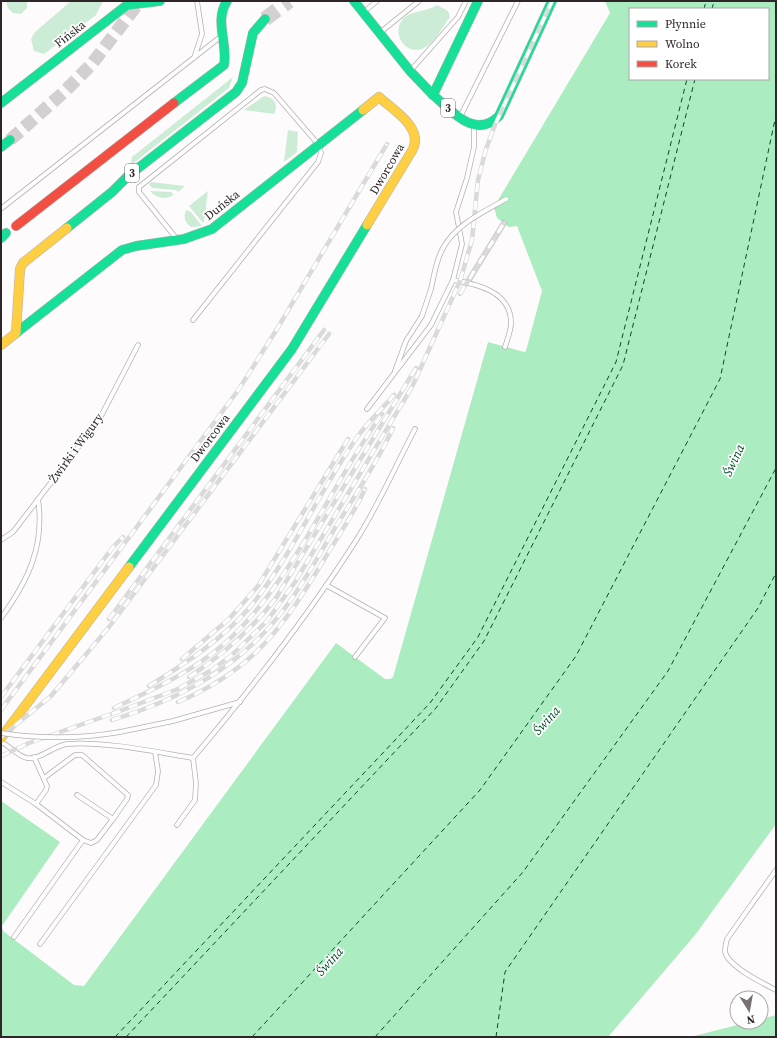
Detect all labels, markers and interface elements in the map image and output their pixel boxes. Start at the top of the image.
legend [629,8,769,80]
street label: Fińska [51,16,90,51]
text: Płynnie [665,16,706,32]
text: Wolno [665,36,700,52]
text: Korek [665,56,697,72]
road number: 3 [441,99,455,117]
street label: Dworcowa [366,140,409,197]
road number: 3 [125,164,139,182]
street label: Duńska [201,186,244,224]
street label: Żwirki i Wigury [45,409,107,486]
street label: Dworcowa [187,410,234,465]
water label: Świna [719,441,748,479]
water label: Świna [529,702,564,738]
water label: Świna [312,943,347,979]
north arrow [729,990,769,1030]
text: N [745,1011,756,1027]

